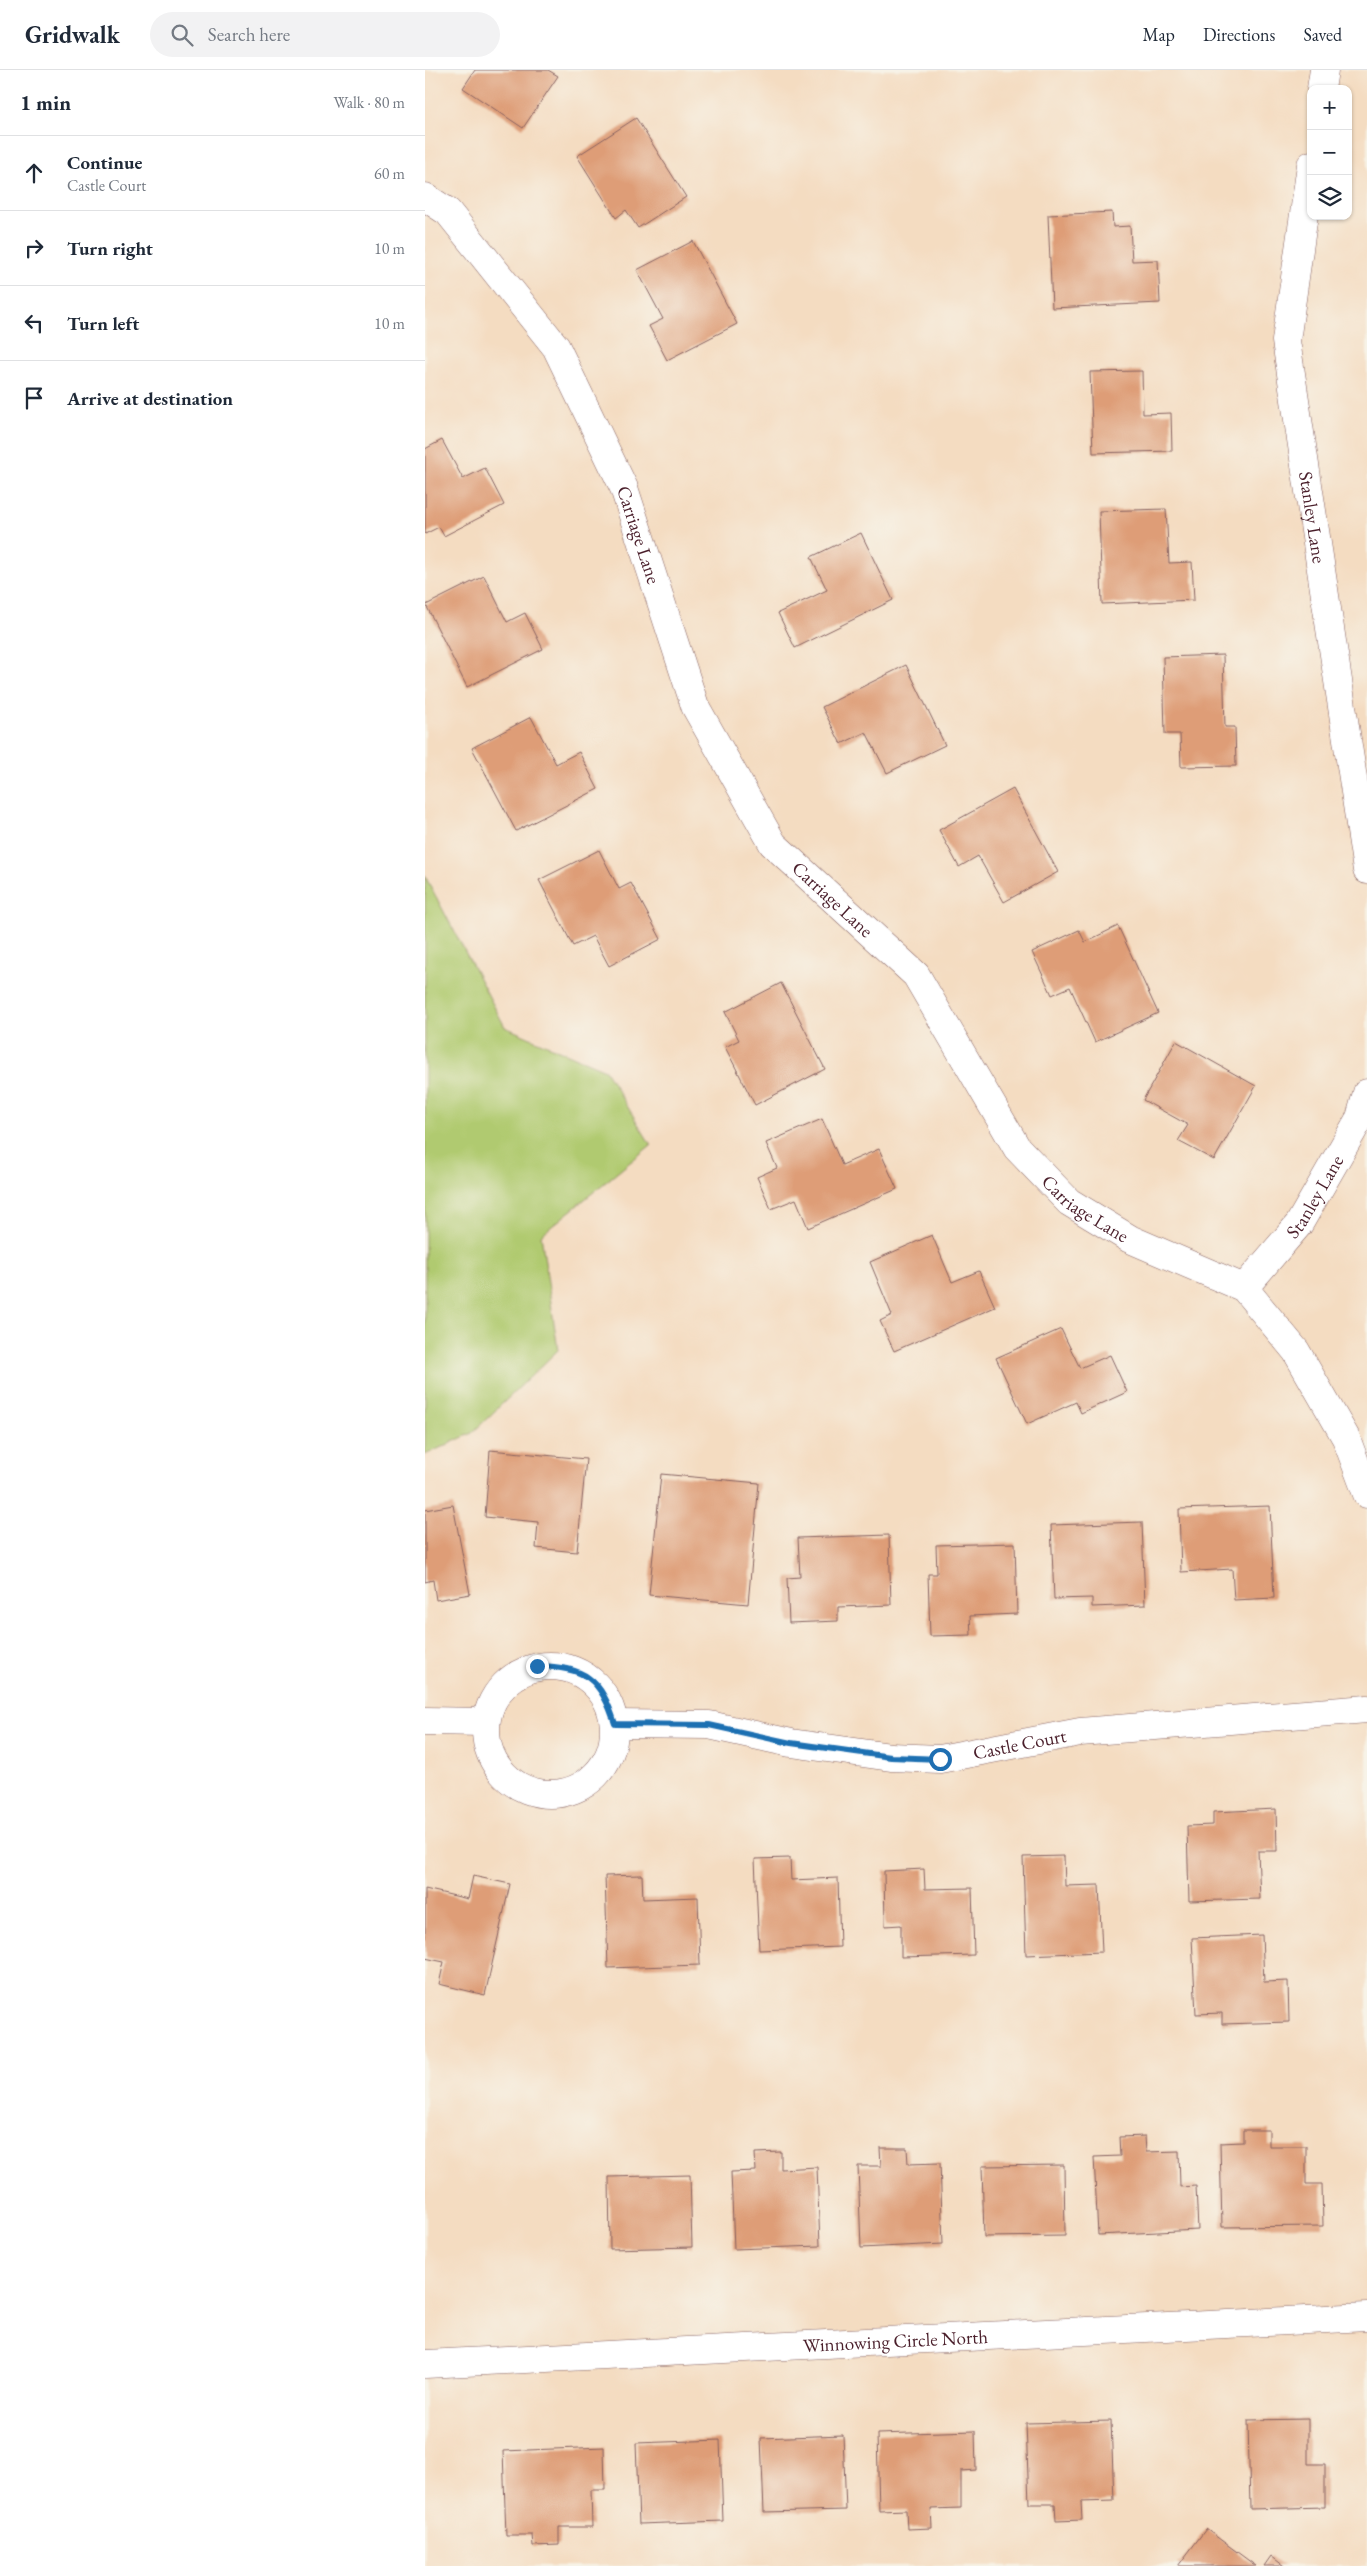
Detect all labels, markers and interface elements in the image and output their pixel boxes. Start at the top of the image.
search box [150,12,500,57]
text: Gridwalk [25,19,120,50]
icon: search [168,21,196,49]
text: Search here [208,22,290,47]
text: Map [1143,23,1175,46]
text: Directions [1203,23,1275,46]
text: Saved [1303,23,1342,46]
map controls [1307,85,1352,220]
button: + [1307,85,1352,130]
text: 1 min [20,89,71,116]
text: Walk · 80 m [334,92,405,113]
button: − [1307,130,1352,175]
text: Continue [67,150,142,175]
icon: ahead [20,159,48,187]
text: 60 m [374,163,405,184]
text: Castle Court [67,175,146,196]
button: layers [1307,175,1352,220]
icon: right [20,234,48,262]
text: Turn right [67,236,153,261]
text: 10 m [374,238,405,259]
icon: left [20,309,48,337]
text: Turn left [67,311,139,336]
text: 10 m [374,313,405,334]
icon: arrive [20,384,48,412]
text: Arrive at destination [67,386,233,411]
street label: Stanley Lane [1293,470,1332,565]
street label: Carriage Lane [611,483,666,587]
street label: Carriage Lane [787,856,879,943]
street label: Stanley Lane [1280,1150,1349,1244]
street label: Carriage Lane [1036,1169,1133,1248]
route end [526,1655,549,1678]
street label: Castle Court [971,1723,1068,1765]
route start [929,1748,952,1771]
street label: Winnowing Circle North [802,2324,989,2358]

